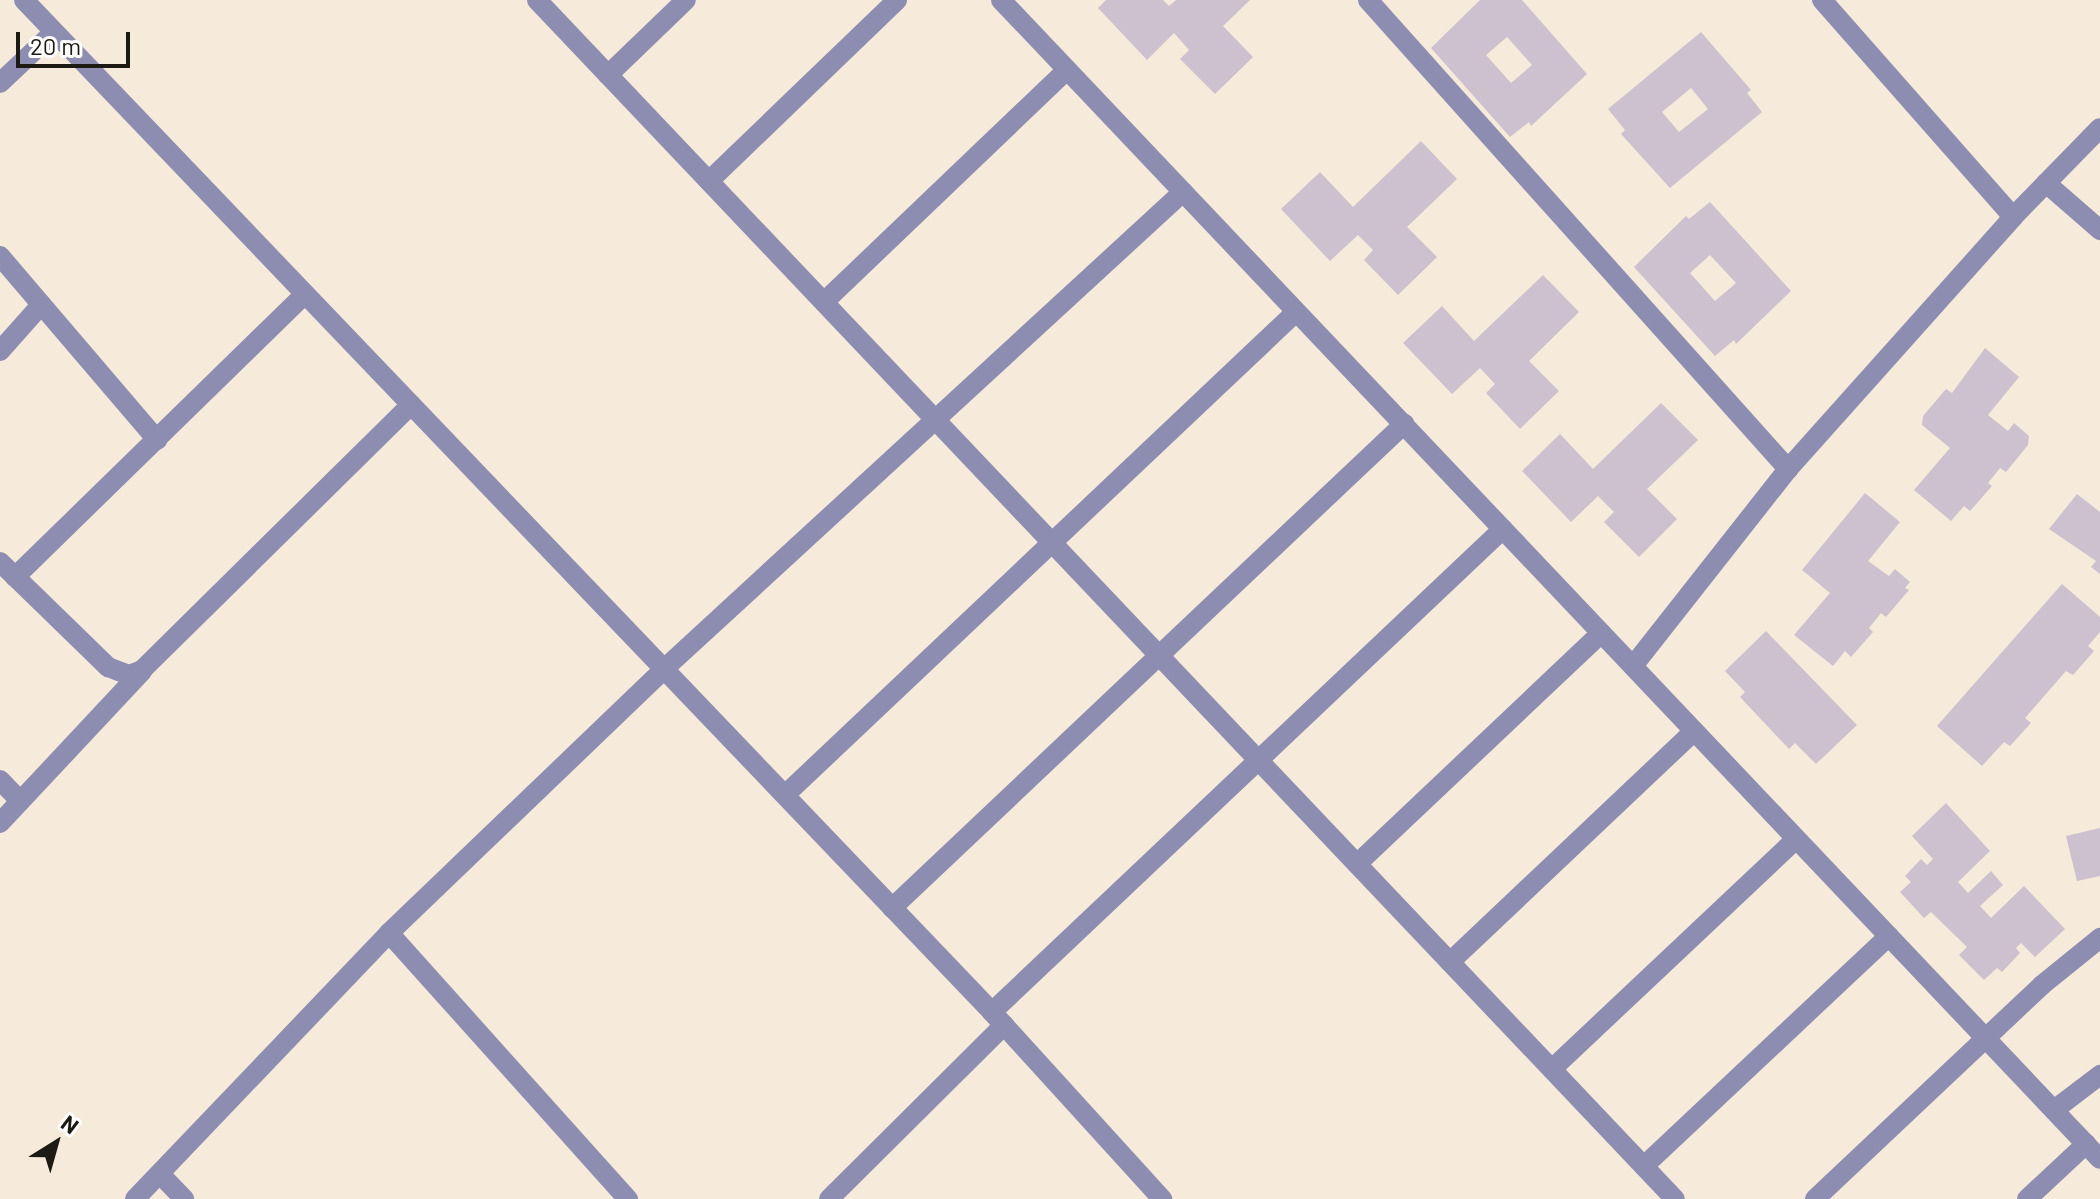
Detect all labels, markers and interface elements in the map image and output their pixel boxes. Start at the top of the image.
scale bar [20,16,134,66]
text: 20 m [30,31,81,60]
north arrow [16,1103,96,1183]
text: N [57,1109,84,1139]

